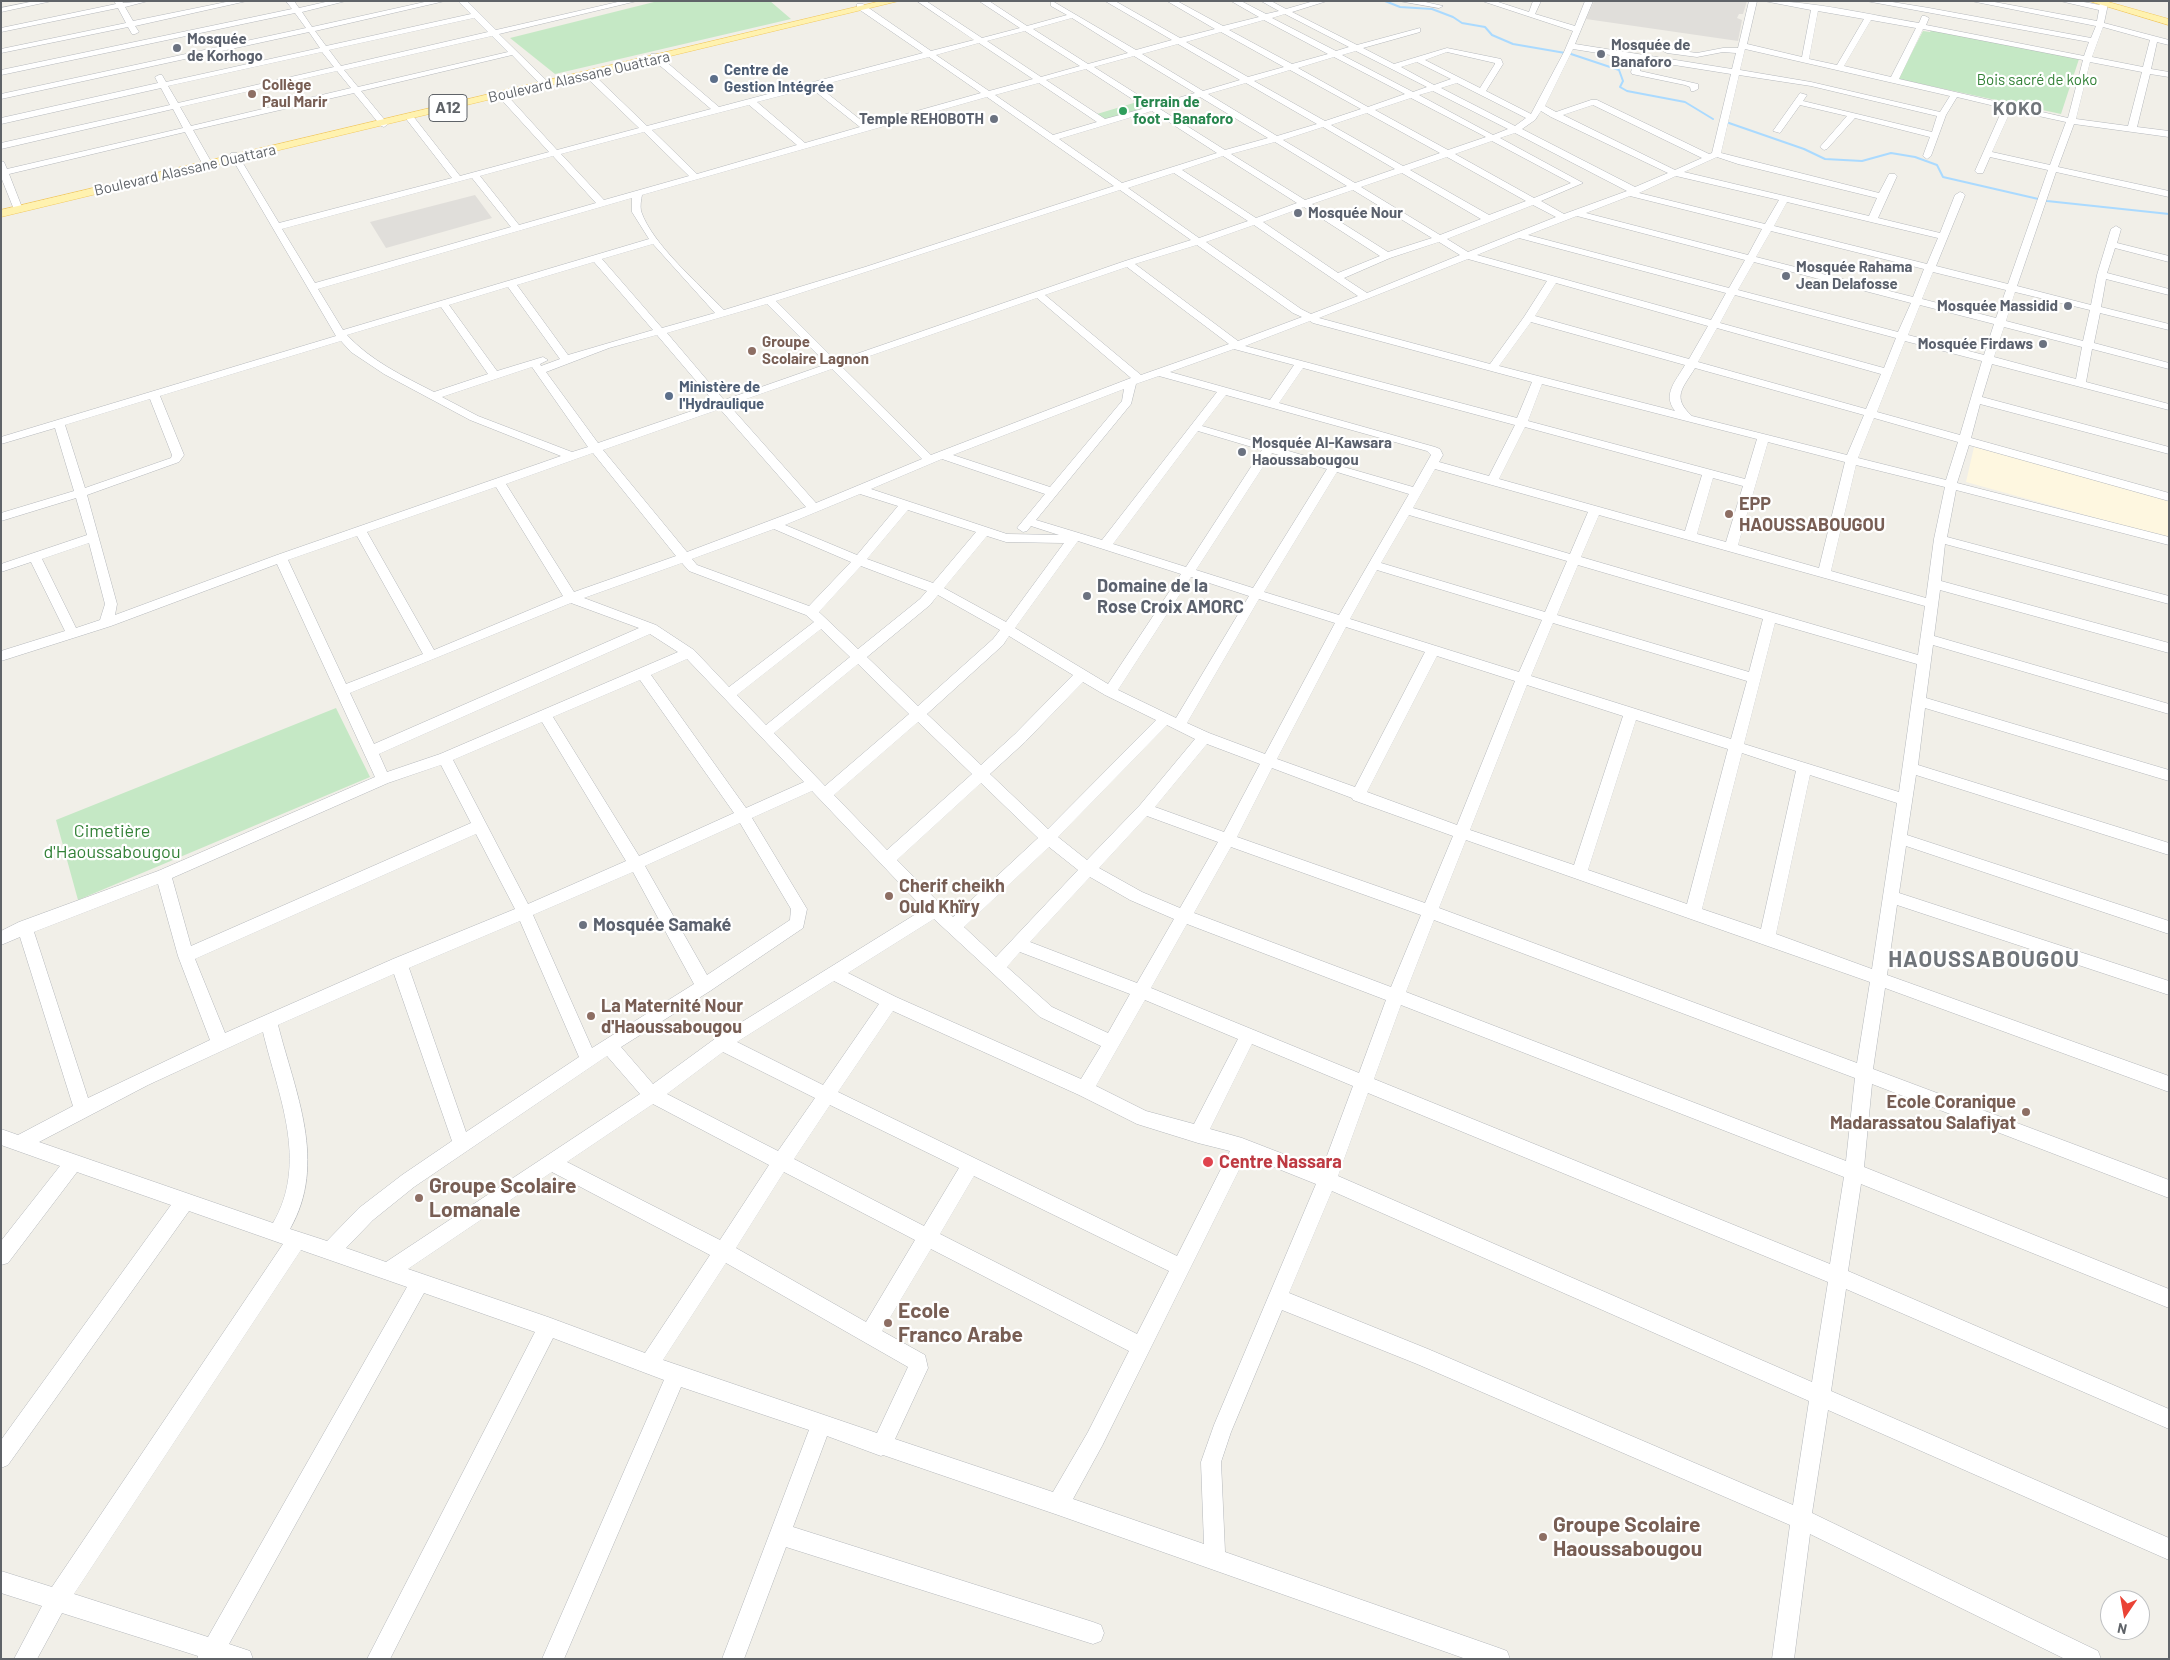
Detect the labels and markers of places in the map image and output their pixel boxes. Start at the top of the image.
place label: Mosquée de Korhogo [187,30,263,65]
place label: Mosquée de Banaforo [1611,36,1690,71]
marker: Mosquée de Korhogo [171,42,183,54]
marker: Mosquée de Banaforo [1595,48,1607,60]
place label: Centre de Gestion Intégrée [724,61,834,96]
marker: Centre de Gestion Intégrée [708,73,720,85]
place label: Collège Paul Marir [262,76,328,111]
marker: Collège Paul Marir [246,88,258,100]
place label: Terrain de foot - Banaforo [1133,93,1233,128]
marker: Terrain de foot - Banaforo [1117,105,1129,117]
place label: Temple REHOBOTH [859,110,984,128]
marker: Temple REHOBOTH [988,113,1000,125]
place label: Mosquée Nour [1308,204,1403,222]
marker: Mosquée Nour [1292,207,1304,219]
place label: Mosquée Rahama Jean Delafosse [1796,258,1912,293]
marker: Mosquée Rahama Jean Delafosse [1780,270,1792,282]
place label: Mosquée Massidid [1937,297,2058,315]
marker: Mosquée Massidid [2062,300,2074,312]
place label: Groupe Scolaire Lagnon [762,333,869,368]
place label: Mosquée Firdaws [1918,335,2033,353]
marker: Mosquée Firdaws [2037,338,2049,350]
marker: Groupe Scolaire Lagnon [746,345,758,357]
place label: Ministère de l'Hydraulique [679,378,764,413]
marker: Ministère de l'Hydraulique [663,390,675,402]
place label: Mosquée Al-Kawsara Haoussabougou [1252,434,1392,469]
marker: Mosquée Al-Kawsara Haoussabougou [1236,446,1248,458]
place label: EPP HAOUSSABOUGOU [1739,493,1885,536]
marker: EPP HAOUSSABOUGOU [1723,508,1735,520]
place label: Domaine de la Rose Croix AMORC [1097,575,1244,618]
marker: Domaine de la Rose Croix AMORC [1081,590,1093,602]
place label: Cherif cheikh Ould Khïry [899,875,1005,918]
marker: Cherif cheikh Ould Khïry [883,890,895,902]
place label: Mosquée Samaké [593,914,731,936]
marker: Mosquée Samaké [577,919,589,931]
place label: La Maternité Nour d'Haoussabougou [601,995,743,1038]
marker: La Maternité Nour d'Haoussabougou [585,1010,597,1022]
place label: Ecole Coranique Madarassatou Salafiyat [1830,1091,2016,1134]
marker: Ecole Coranique Madarassatou Salafiyat [2020,1106,2032,1118]
place label: Centre Nassara [1219,1151,1342,1173]
marker: Centre Nassara [1201,1155,1215,1169]
place label: Groupe Scolaire Lomanale [429,1173,576,1223]
marker: Groupe Scolaire Lomanale [413,1192,425,1204]
place label: Ecole Franco Arabe [898,1298,1023,1348]
marker: Ecole Franco Arabe [882,1317,894,1329]
place label: Groupe Scolaire Haoussabougou [1553,1512,1702,1562]
marker: Groupe Scolaire Haoussabougou [1537,1531,1549,1543]

